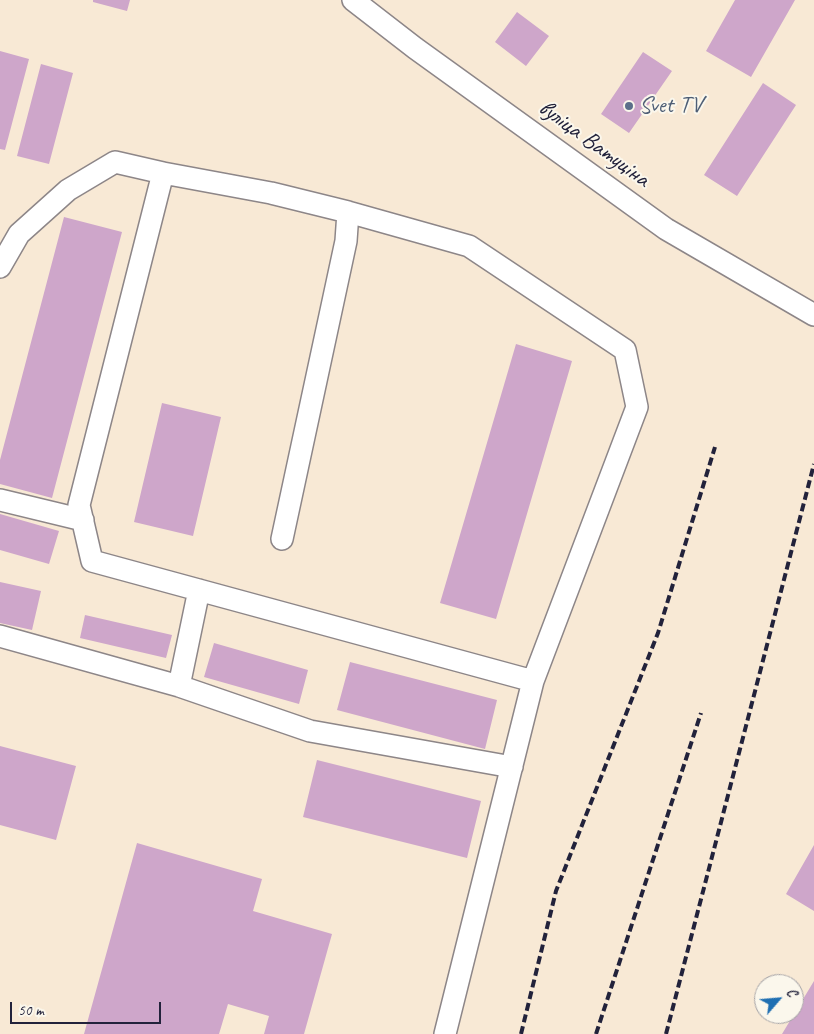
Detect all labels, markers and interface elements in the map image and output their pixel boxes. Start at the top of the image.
place label: Svet TV [639,92,702,120]
street label: вуліца Ватуціна [533,94,655,194]
marker: Svet TV [623,100,635,112]
north arrow [754,974,804,1024]
text: С [783,985,801,999]
scale bar [12,992,164,1024]
text: 50 m [18,1001,44,1020]

